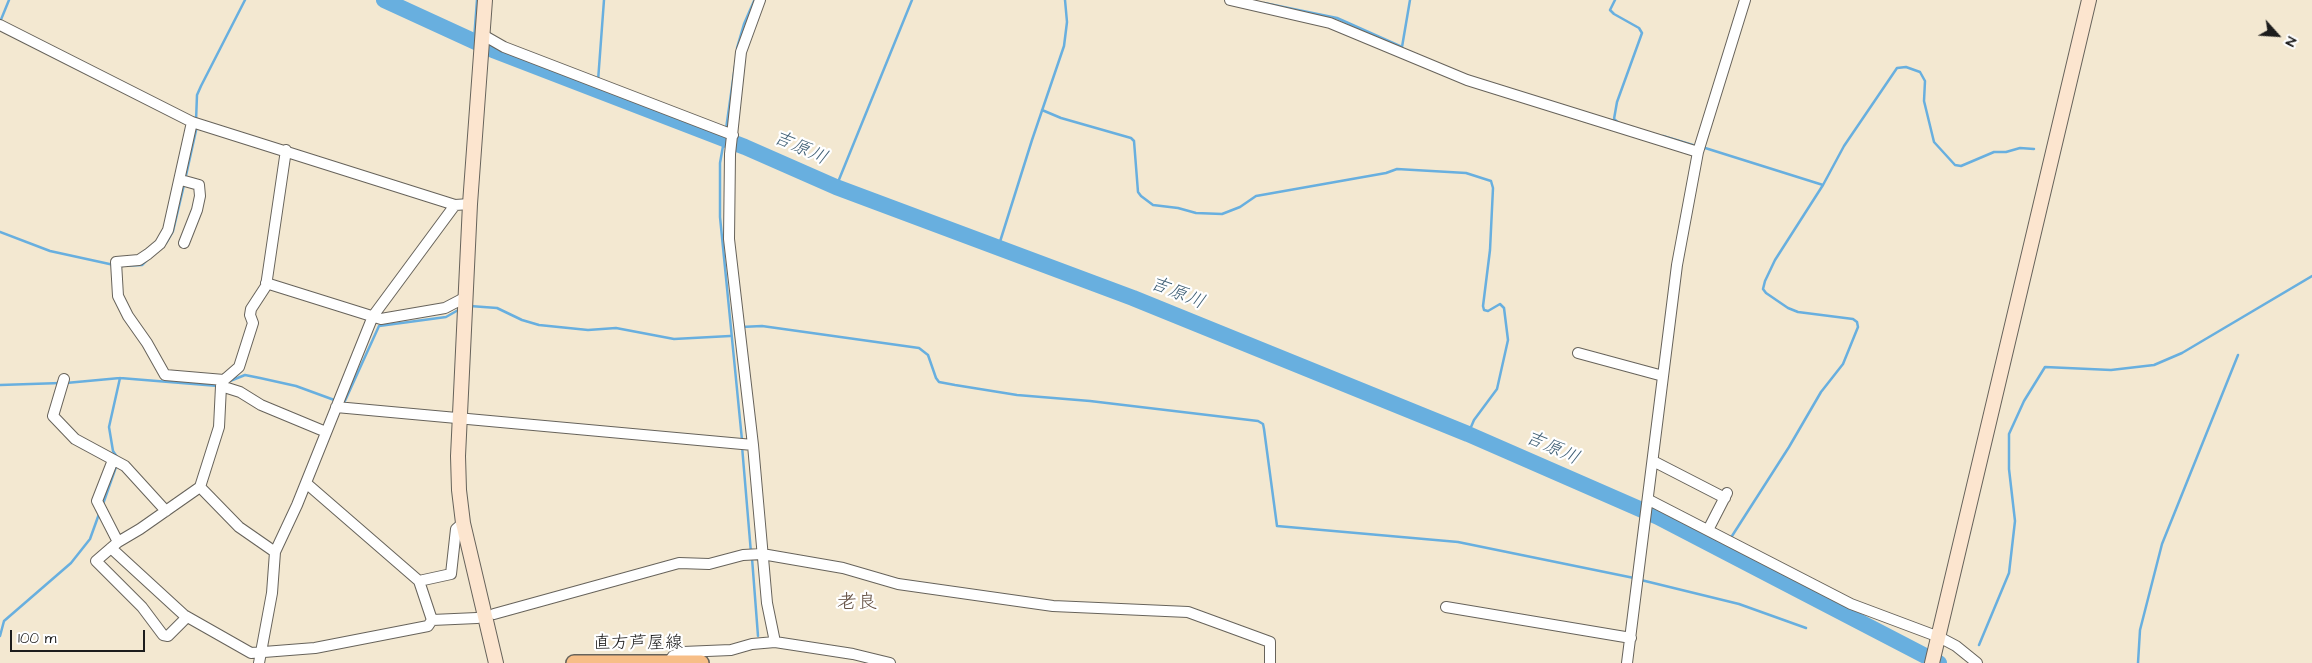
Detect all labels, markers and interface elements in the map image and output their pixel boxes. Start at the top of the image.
north arrow [2252,10,2302,60]
text: N [2280,33,2301,50]
water label: 吉原川 [769,127,831,171]
water label: 吉原川 [1146,273,1208,315]
water label: 吉原川 [1521,427,1583,471]
district label: 老良 [837,592,877,616]
scale bar [12,620,148,652]
text: 100 m [18,628,57,649]
street label: 直方芦屋線 [593,633,683,655]

